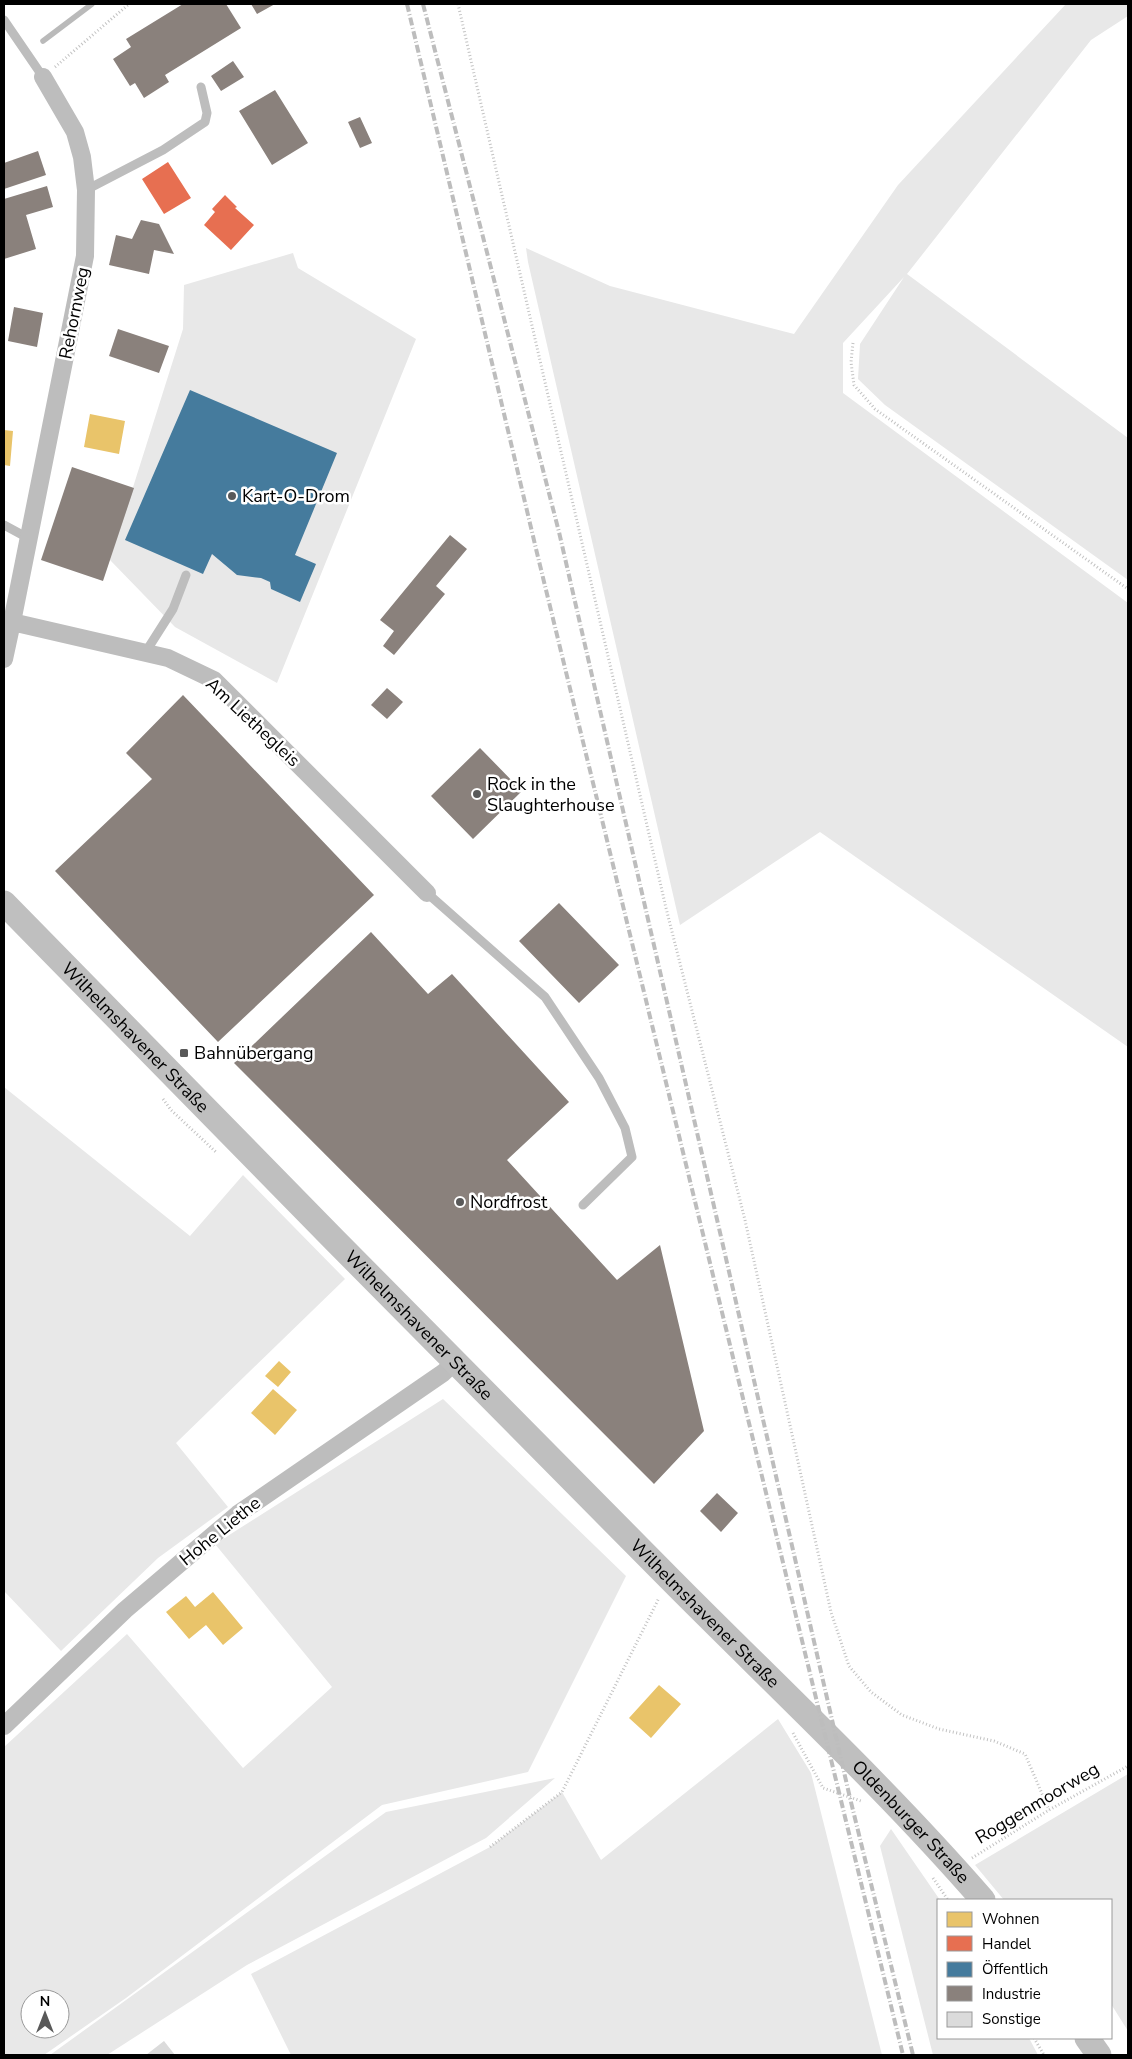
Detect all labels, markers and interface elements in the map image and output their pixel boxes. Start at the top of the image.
street label: Rehornweg [53,265,95,361]
place label: Kart-O-Drom [242,484,350,508]
marker: Kart-O-Drom [226,490,238,502]
street label: Am Liethegleis [201,672,305,772]
place label: Rock in the Slaughterhouse [487,772,615,817]
marker: Rock in the Slaughterhouse [471,788,483,800]
street label: Wilhelmshavener Straße [56,957,215,1118]
place label: Bahnübergang [194,1041,314,1065]
marker: Bahnübergang [178,1047,190,1059]
place label: Nordfrost [470,1190,548,1214]
marker: Nordfrost [454,1196,466,1208]
street label: Wilhelmshavener Straße [339,1245,498,1406]
street label: Hohe Liethe [174,1491,266,1571]
street label: Wilhelmshavener Straße [625,1534,785,1693]
street label: Oldenburger Straße [847,1755,975,1889]
street label: Roggenmoorweg [971,1757,1103,1849]
legend [937,1899,1112,2039]
text: Wohnen [982,1909,1040,1929]
text: Handel [982,1934,1032,1954]
text: Öffentlich [982,1959,1048,1979]
text: Industrie [982,1984,1041,2004]
north arrow [20,1989,70,2039]
text: N [40,1992,50,2011]
text: Sonstige [982,2009,1041,2029]

